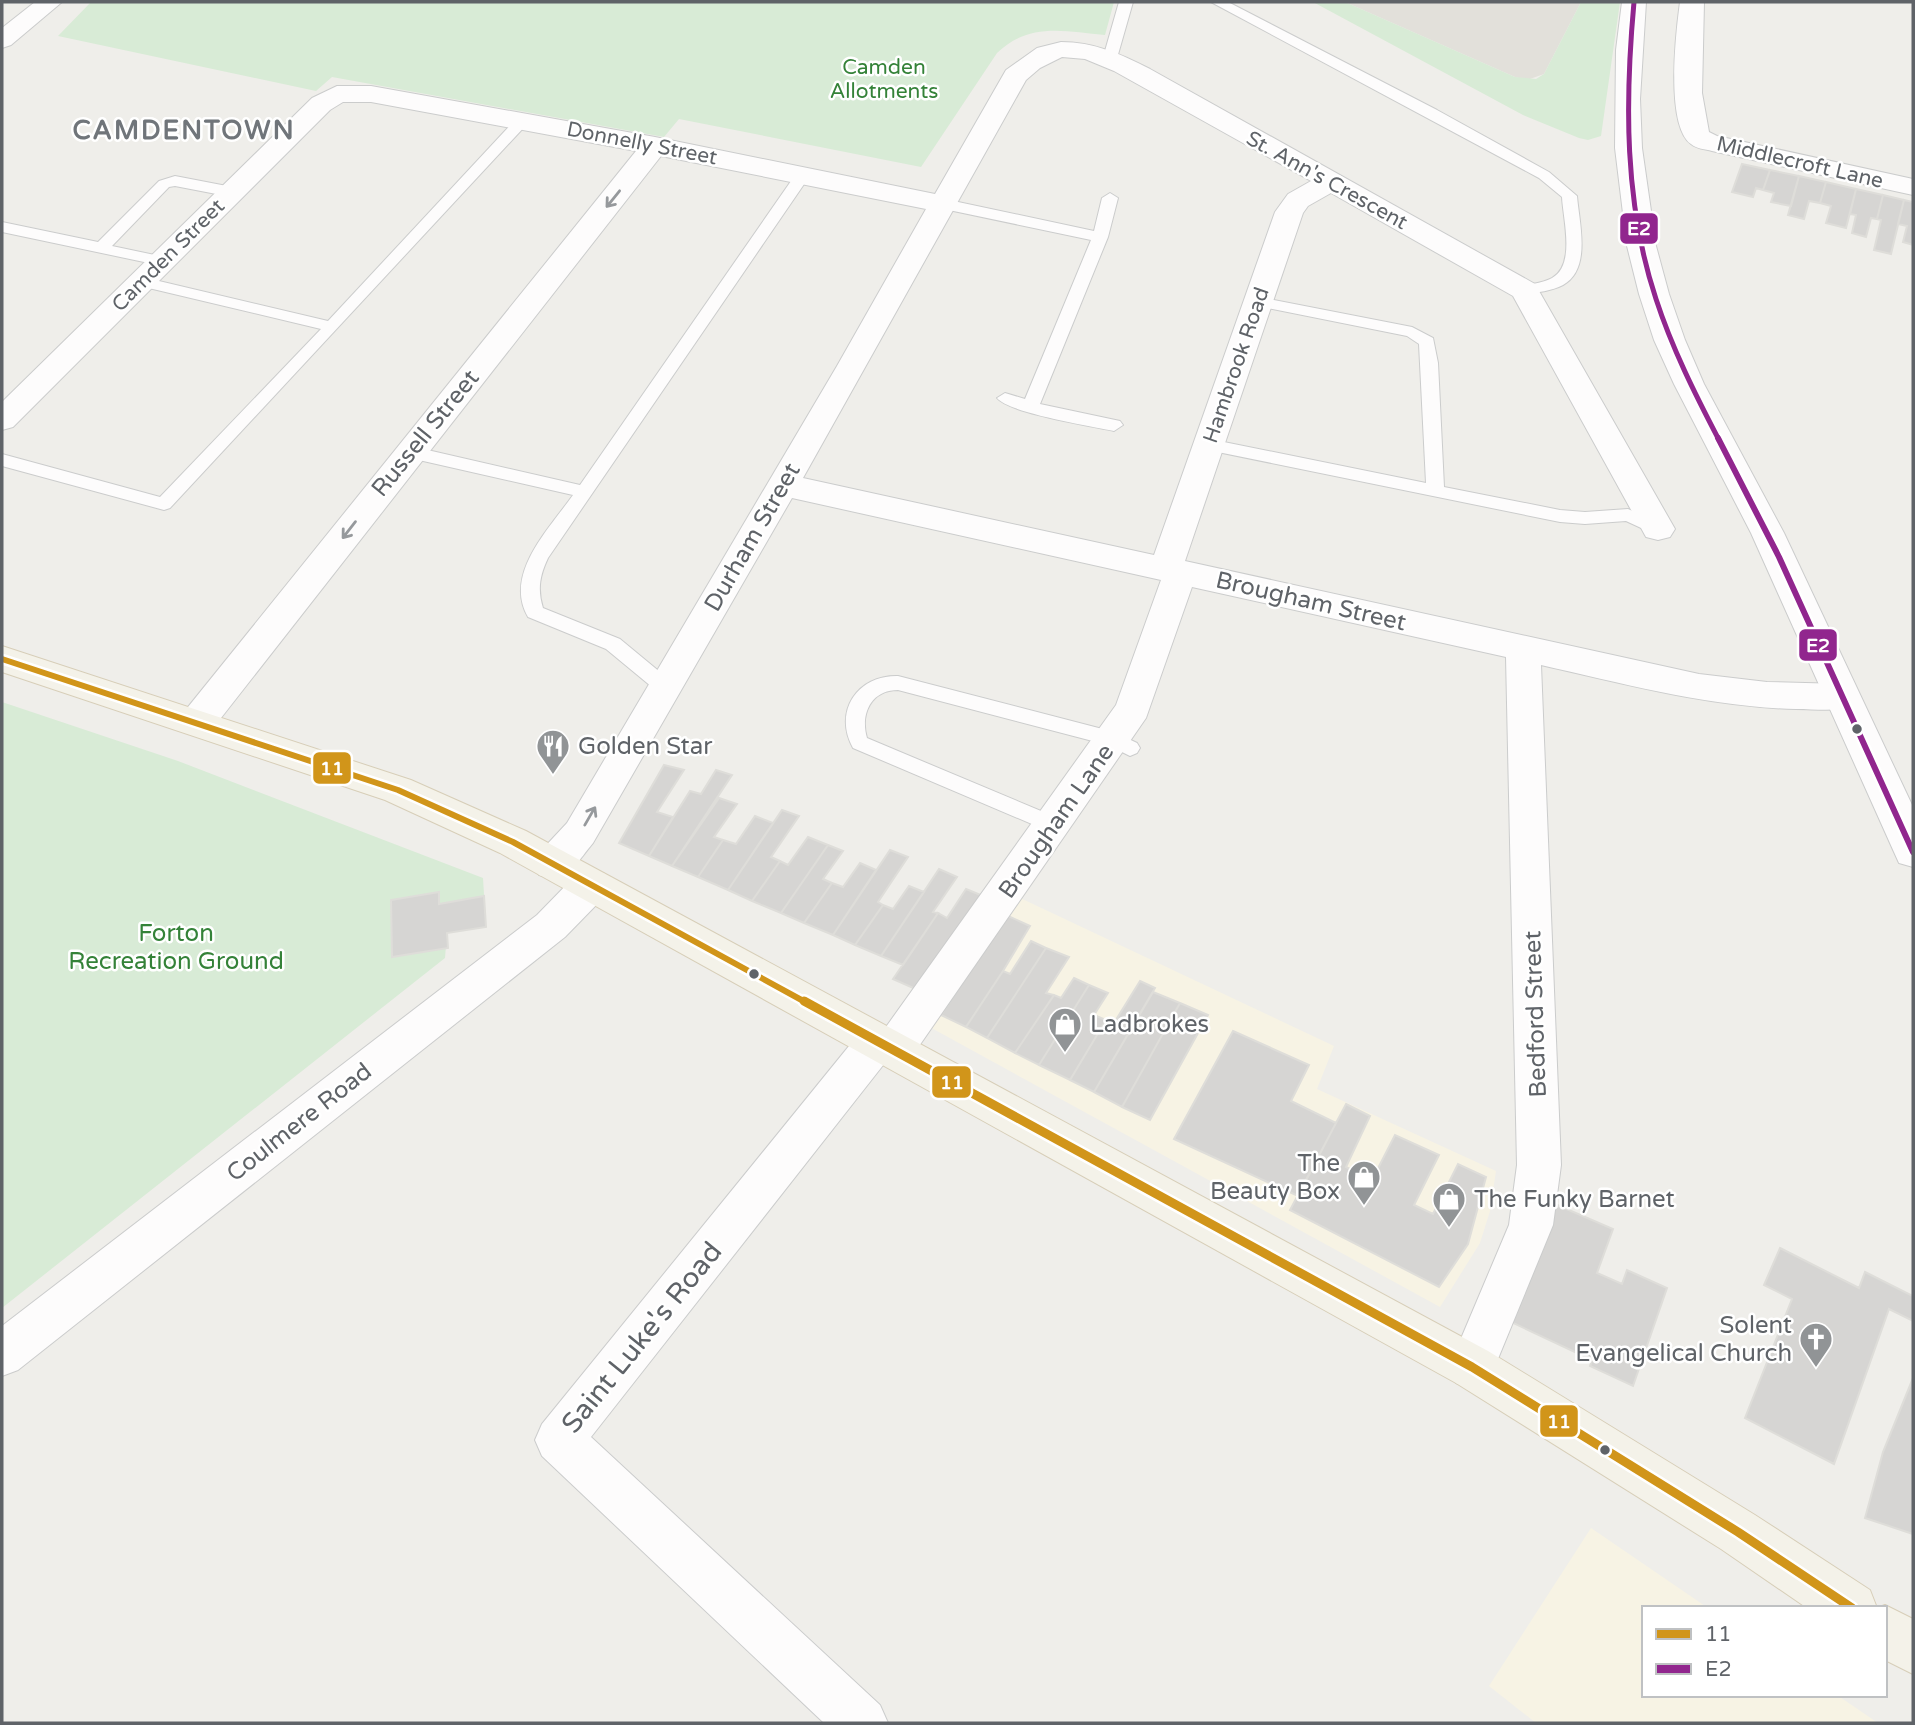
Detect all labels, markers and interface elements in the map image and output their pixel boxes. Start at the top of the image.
park label: Camden Allotments [830,55,938,104]
district label: CAMDENTOWN [72,115,296,146]
street label: Donnelly Street [565,117,719,170]
street label: St. Ann's Crescent [1242,126,1412,235]
street label: Middlecroft Lane [1714,131,1886,194]
one-way arrow [605,189,620,207]
street label: Camden Street [107,194,230,317]
line badge: E2 [1619,212,1659,245]
text: E2 [1627,218,1651,240]
street label: Hambrook Road [1198,284,1275,446]
street label: Russell Street [365,364,485,503]
street label: Durham Street [698,458,807,617]
one-way arrow [341,520,356,538]
street label: Brougham Street [1213,565,1409,638]
line badge: E2 [1798,628,1838,662]
text: E2 [1806,635,1830,657]
unlabelled marker [1850,722,1864,736]
restaurant icon: Golden Star [534,727,572,776]
place label: Golden Star [578,732,713,761]
street label: Brougham Lane [992,739,1120,904]
line badge: 11 [312,751,352,785]
text: 11 [320,758,344,780]
one-way arrow [583,807,597,827]
park label: Forton Recreation Ground [68,919,284,976]
street label: Bedford Street [1518,930,1553,1098]
unlabelled marker [747,967,761,981]
shop icon: Ladbrokes [1046,1005,1084,1054]
place label: Ladbrokes [1090,1010,1209,1039]
street label: Coulmere Road [221,1057,378,1188]
line badge: 11 [931,1065,972,1099]
text: 11 [940,1072,964,1094]
place label: The Beauty Box [1210,1149,1340,1206]
shop icon: The Beauty Box [1345,1158,1383,1207]
shop icon: The Funky Barnet [1430,1180,1468,1229]
place label: The Funky Barnet [1474,1185,1675,1214]
street label: Saint Luke's Road [554,1235,729,1440]
place label: Solent Evangelical Church [1575,1311,1792,1368]
church icon: Solent Evangelical Church [1797,1320,1835,1369]
line badge: 11 [1539,1404,1579,1438]
text: 11 [1547,1411,1571,1433]
unlabelled marker [1598,1443,1612,1457]
legend [1642,1606,1887,1697]
text: 11 [1705,1622,1731,1647]
text: E2 [1705,1657,1732,1682]

